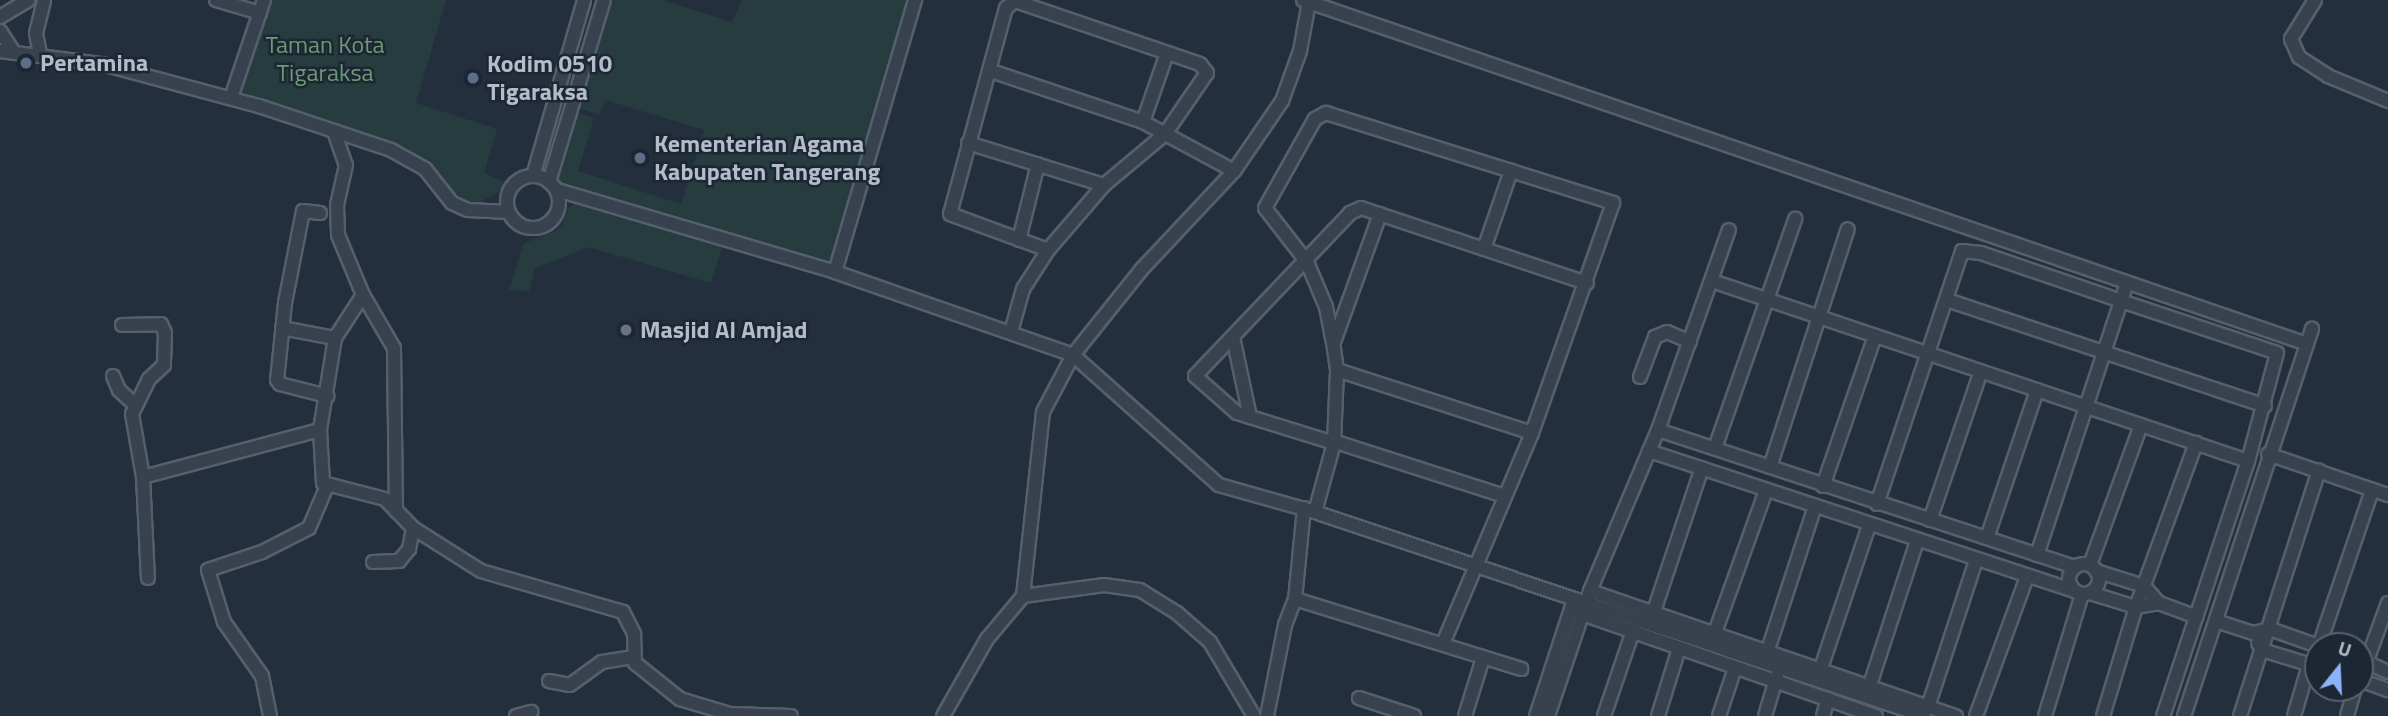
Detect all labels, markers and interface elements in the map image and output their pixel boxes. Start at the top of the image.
park label: Taman Kota Tigaraksa [265,31,385,87]
place label: Pertamina [40,49,148,77]
place label: Kodim 0510 Tigaraksa [487,50,612,106]
marker: Pertamina [18,55,34,71]
marker: Kodim 0510 Tigaraksa [465,70,481,86]
place label: Kementerian Agama Kabupaten Tangerang [654,130,880,186]
marker: Kementerian Agama Kabupaten Tangerang [632,150,648,166]
place label: Masjid Al Amjad [640,316,807,344]
marker: Masjid Al Amjad [618,322,634,338]
north arrow [2304,632,2374,702]
text: U [2335,633,2355,664]

